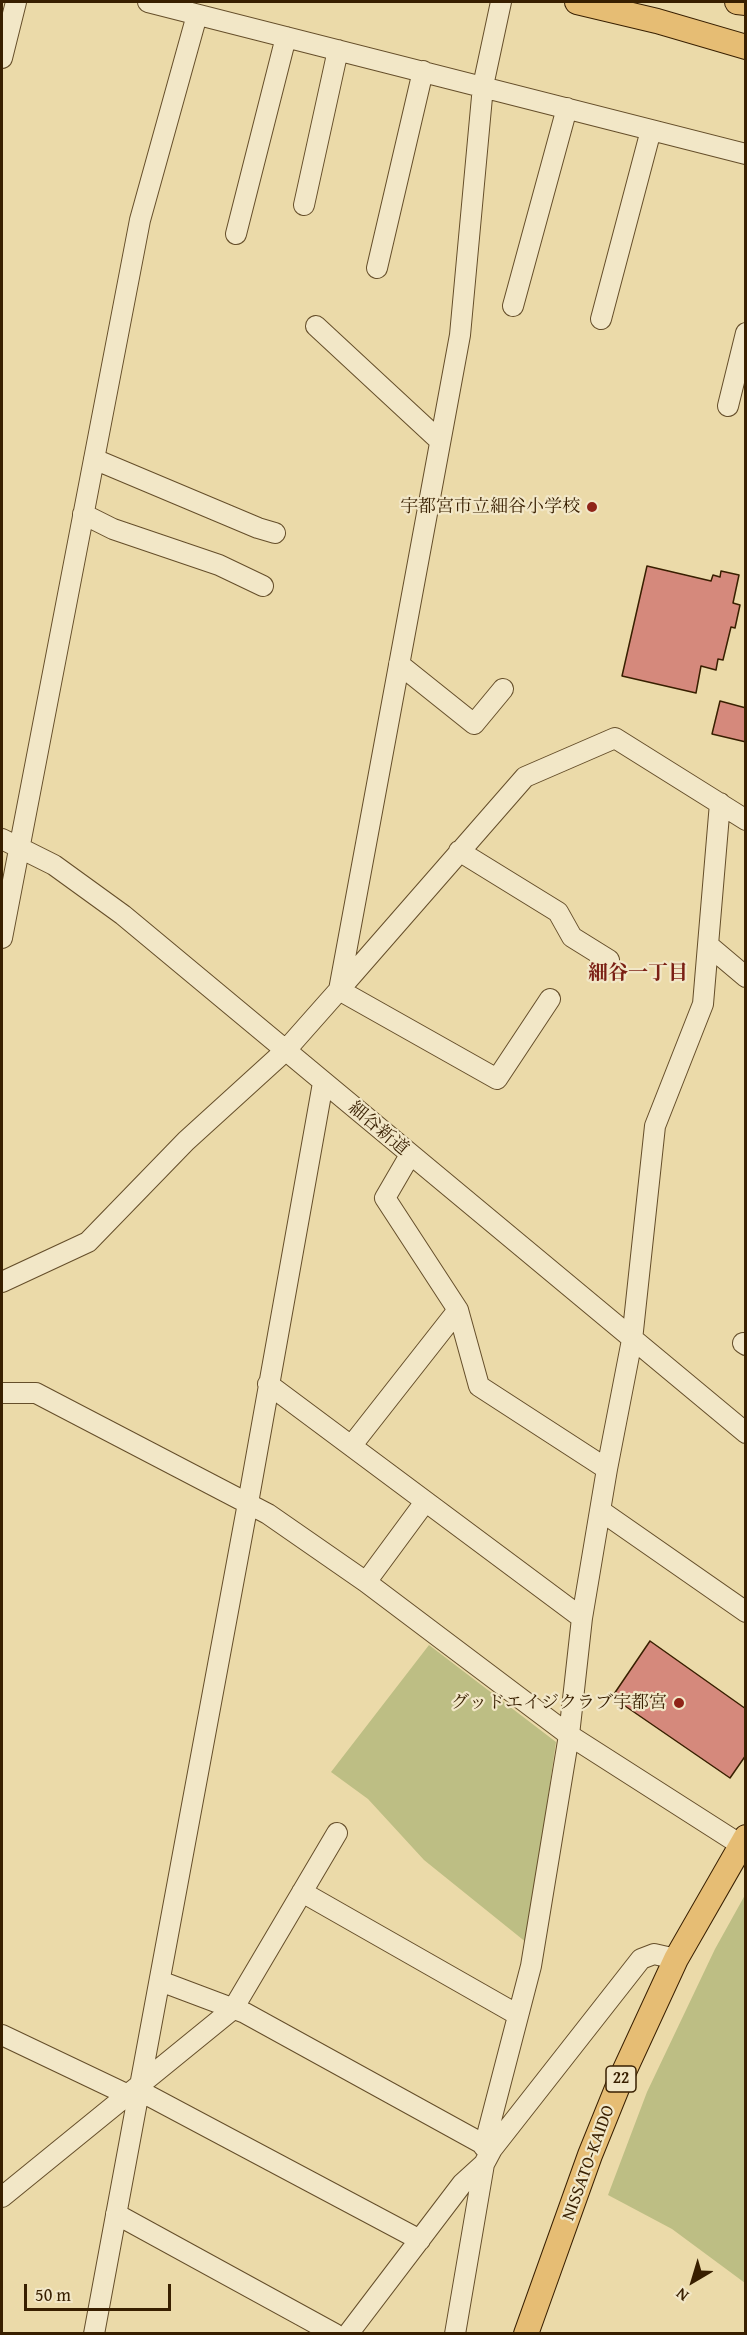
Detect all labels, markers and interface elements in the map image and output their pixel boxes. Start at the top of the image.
place label: 宇都宮市立細谷小学校 [400,496,580,518]
marker: 宇都宮市立細谷小学校 [585,500,599,514]
district label: 細谷一丁目 [588,962,688,986]
street label: 細谷新道 [343,1098,413,1160]
place label: グッドエイジクラブ宇都宮 [451,1692,667,1714]
marker: グッドエイジクラブ宇都宮 [672,1696,686,1710]
road number: 22 [606,2066,636,2092]
street label: NISSATO-KAIDO [558,2102,620,2224]
north arrow [663,2251,723,2311]
scale bar [27,2272,174,2310]
text: 50 m [35,2281,71,2308]
text: N [670,2282,694,2308]

